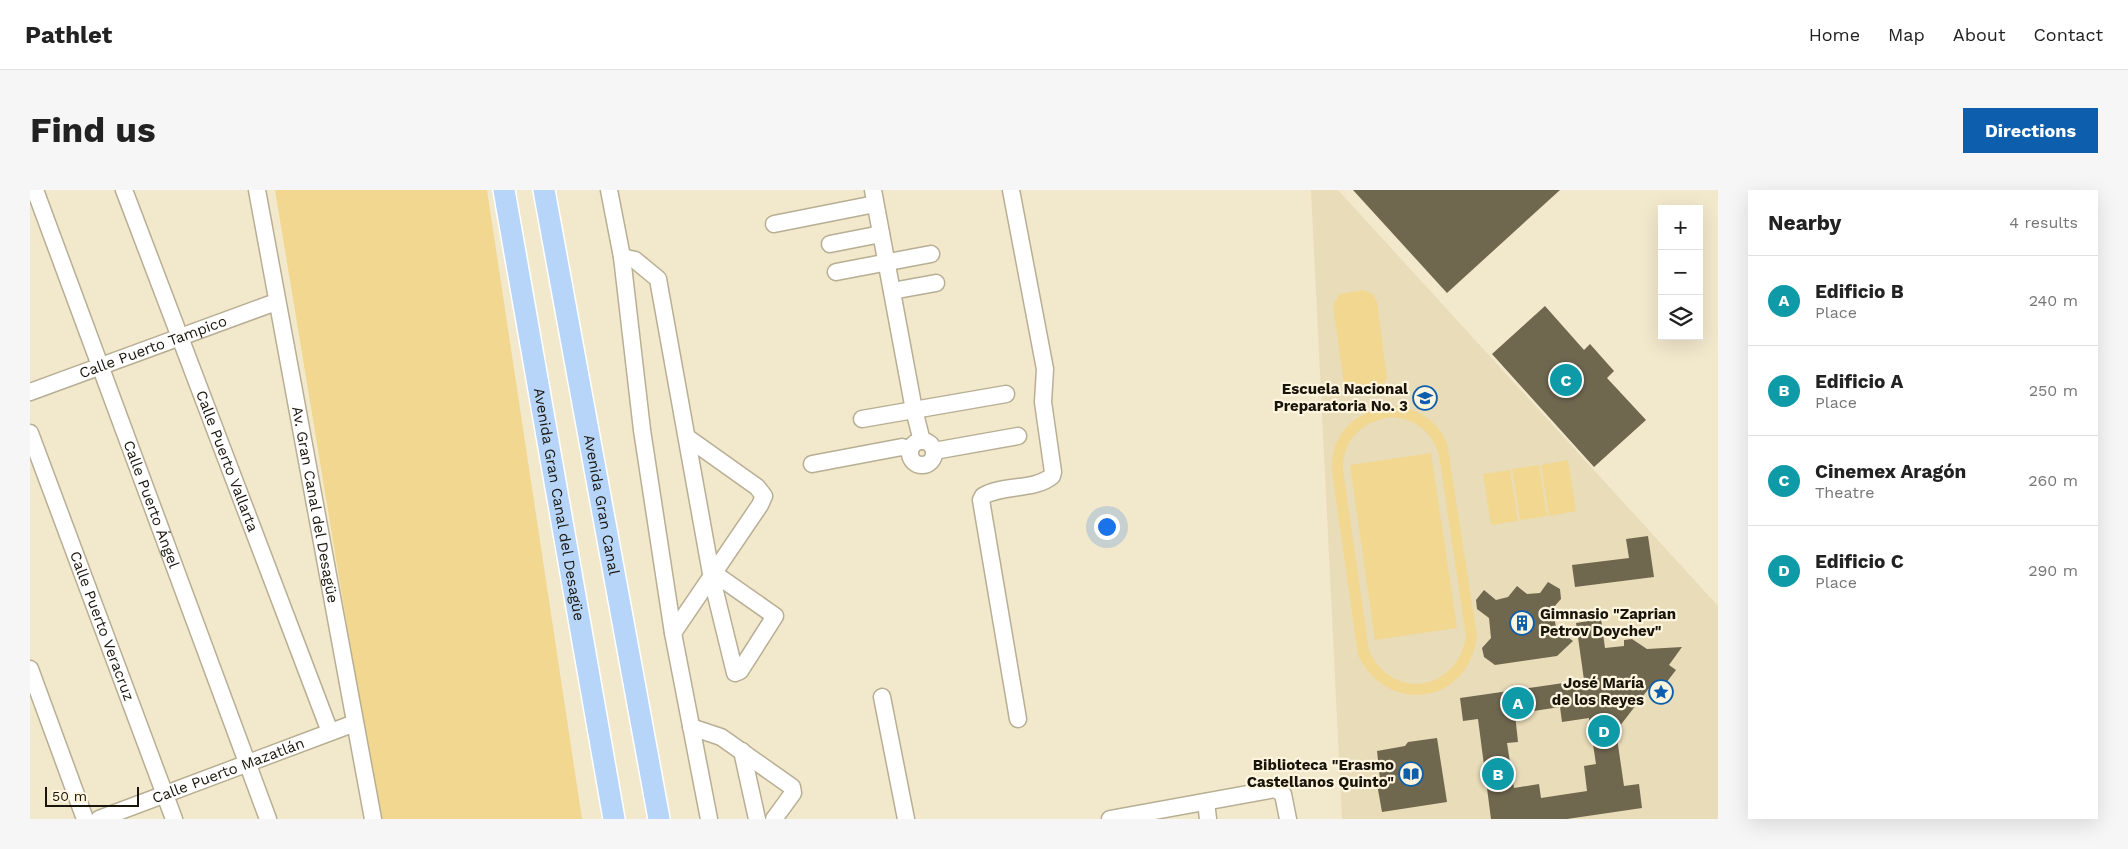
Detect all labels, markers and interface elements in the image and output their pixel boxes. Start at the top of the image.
text: Pathlet [25,21,112,49]
text: Home [1809,24,1860,45]
text: Map [1888,24,1925,45]
text: About [1953,24,2005,45]
text: Contact [2033,24,2103,45]
button: Directions [1963,108,2098,153]
text: Find us [30,109,156,151]
map controls [1658,205,1703,340]
button: + [1658,205,1703,250]
text: Nearby [1768,210,1841,235]
text: 4 results [2009,213,2078,232]
button: − [1658,250,1703,295]
text: Edificio B [1815,280,1904,303]
text: A [1779,291,1789,310]
text: 240 m [2029,291,2078,310]
button: layers [1658,295,1703,340]
text: Place [1815,303,1857,322]
street label: Calle Puerto Tampico [77,312,229,382]
pin: C [1550,361,1582,399]
text: Edificio A [1815,370,1903,393]
place label: Escuela Nacional Preparatoria No. 3 [1274,380,1408,415]
text: B [1779,381,1789,400]
text: 250 m [2029,381,2078,400]
school or university icon: Escuela Nacional Preparatoria No. 3 [1412,385,1438,411]
street label: Avenida Gran Canal del Desagüe [530,386,588,622]
street label: Calle Puerto Vallarta [192,388,262,535]
text: Place [1815,393,1857,412]
street label: Av. Gran Canal del Desagüe [288,405,342,605]
street label: Avenida Gran Canal [580,433,623,577]
street label: Calle Puerto Ángel [120,438,183,571]
text: Cinemex Aragón [1815,460,1966,483]
text: C [1779,471,1789,490]
text: 260 m [2028,471,2078,490]
text: Theatre [1815,483,1874,502]
your location [1094,514,1120,540]
street label: Calle Puerto Veracruz [66,549,138,703]
text: Edificio C [1815,550,1904,573]
text: D [1778,561,1790,580]
text: 290 m [2028,561,2078,580]
text: Place [1815,573,1857,592]
place label: Gimnasio "Zaprian Petrov Doychev" [1540,605,1676,640]
building icon: Gimnasio "Zaprian Petrov Doychev" [1509,610,1535,636]
place label: José María de los Reyes [1552,674,1644,709]
place icon: José María de los Reyes [1648,679,1674,705]
pin: A [1502,684,1534,722]
pin: D [1588,712,1620,750]
street label: Calle Puerto Mazatlán [150,734,307,807]
pin: B [1482,755,1514,793]
place label: Biblioteca "Erasmo Castellanos Quinto" [1247,756,1394,791]
library icon: Biblioteca "Erasmo Castellanos Quinto" [1398,761,1424,787]
scale bar [45,784,139,807]
text: 50 m [52,788,87,804]

